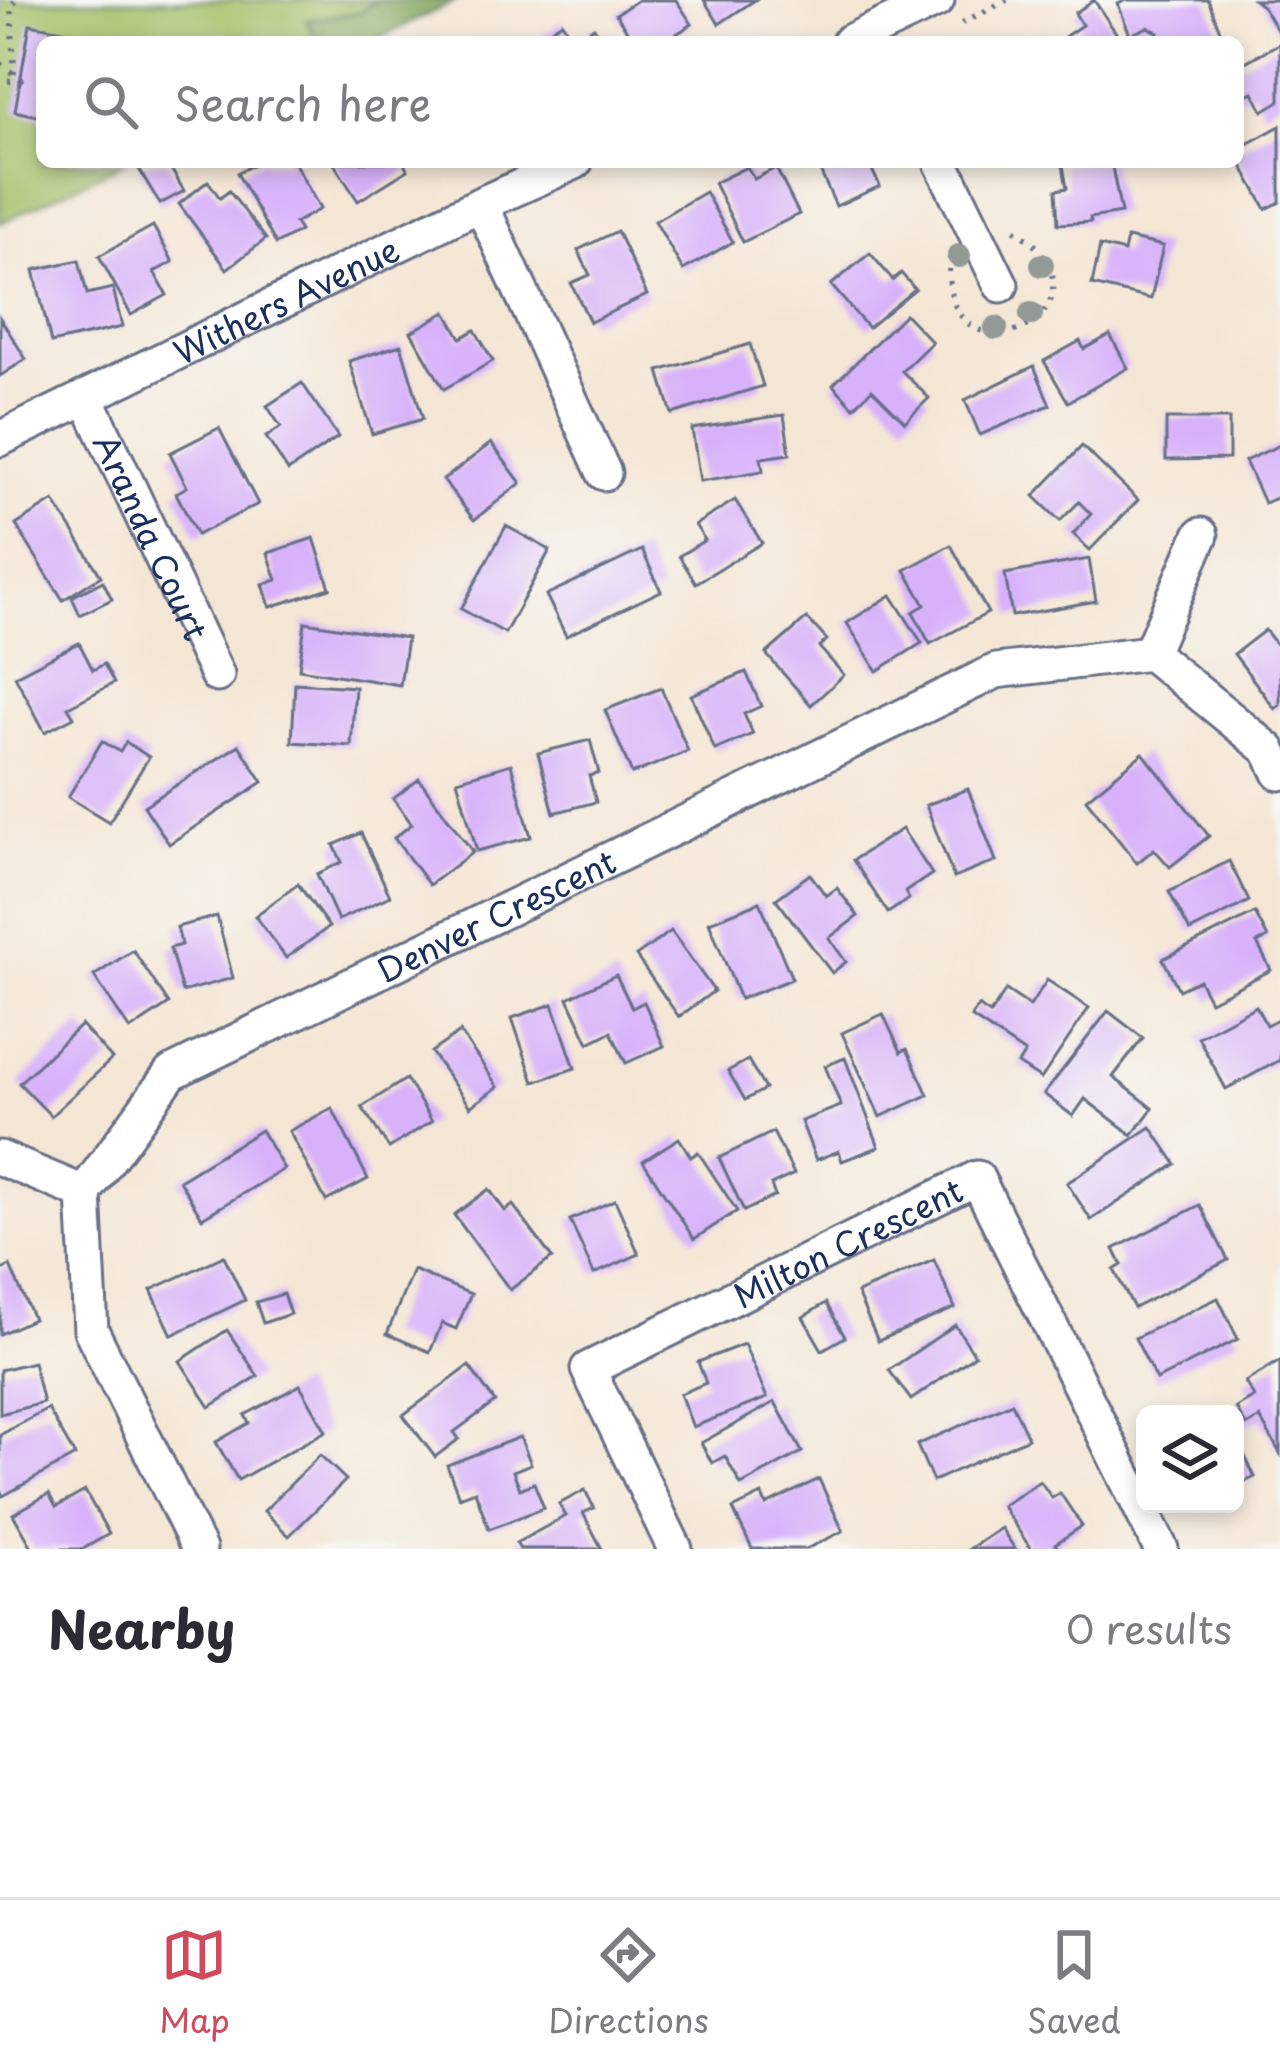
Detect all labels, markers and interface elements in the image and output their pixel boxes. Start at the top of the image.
search box [36,36,1244,168]
text: Search here [174,68,431,136]
icon: search [78,69,144,135]
street label: Withers Avenue [164,223,407,376]
street label: Aranda Court [82,425,222,648]
street label: Denver Crescent [368,835,624,994]
street label: Milton Crescent [724,1164,971,1319]
map controls [1136,1405,1244,1513]
button: layers [1136,1405,1244,1513]
text: Nearby [48,1589,235,1666]
text: 0 results [1066,1598,1232,1657]
tab: Map [159,1922,230,2044]
tab: Directions [548,1922,709,2044]
tab: Saved [1027,1922,1121,2044]

